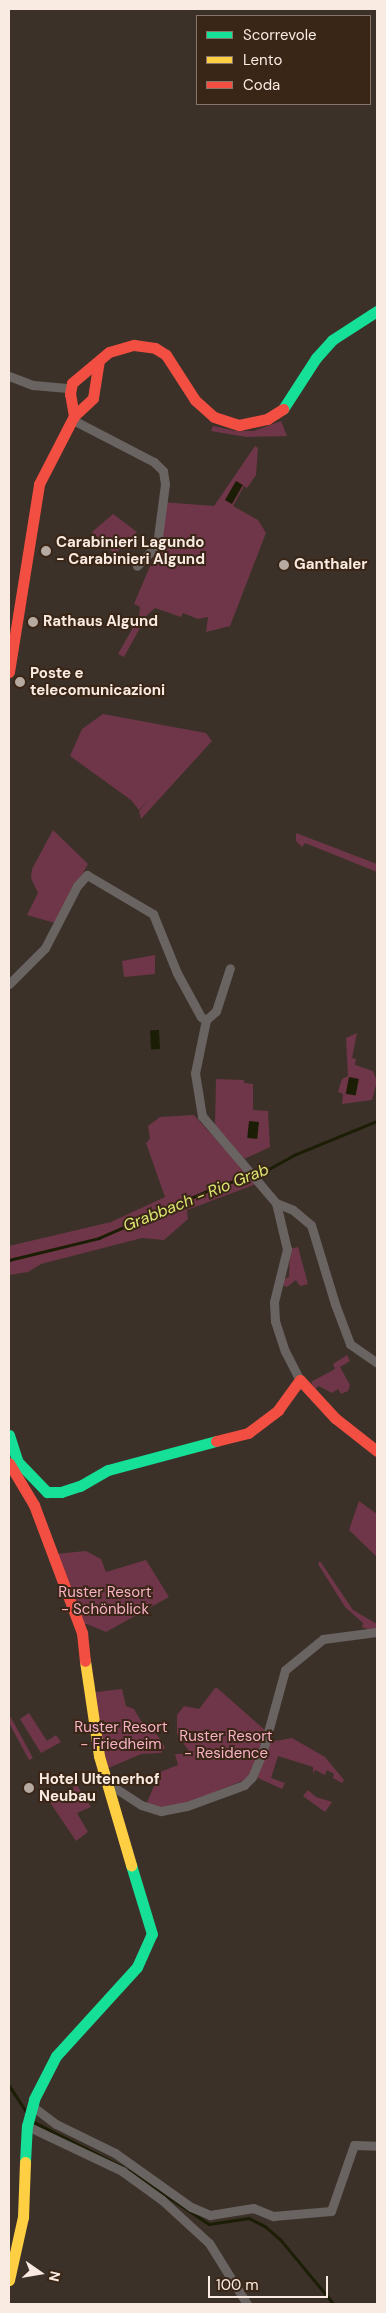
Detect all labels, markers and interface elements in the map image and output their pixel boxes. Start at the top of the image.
legend [196,15,371,105]
text: Scorrevole [243,25,317,45]
text: Lento [243,50,282,70]
text: Coda [243,75,280,95]
place label: Carabinieri Lagundo - Carabinieri Algund [56,533,205,568]
marker: Carabinieri Lagundo - Carabinieri Algund [40,545,52,557]
place label: Ganthaler [294,556,367,574]
marker: Ganthaler [278,559,290,571]
place label: Rathaus Algund [43,613,158,631]
marker: Rathaus Algund [27,616,39,628]
place label: Poste e telecomunicazioni [30,664,165,699]
marker: Poste e telecomunicazioni [14,676,26,688]
water label: Grabbach - Rio Grab [120,1160,272,1236]
park label: Ruster Resort - Schönblick [58,1583,152,1618]
park label: Ruster Resort - Friedheim [74,1718,168,1753]
park label: Ruster Resort - Residence [179,1727,273,1762]
place label: Hotel Ultenerhof Neubau [39,1770,159,1805]
marker: Hotel Ultenerhof Neubau [23,1782,35,1794]
north arrow [15,2248,65,2298]
scale bar [211,2266,331,2298]
text: N [45,2269,65,2283]
text: 100 m [216,2275,259,2295]

